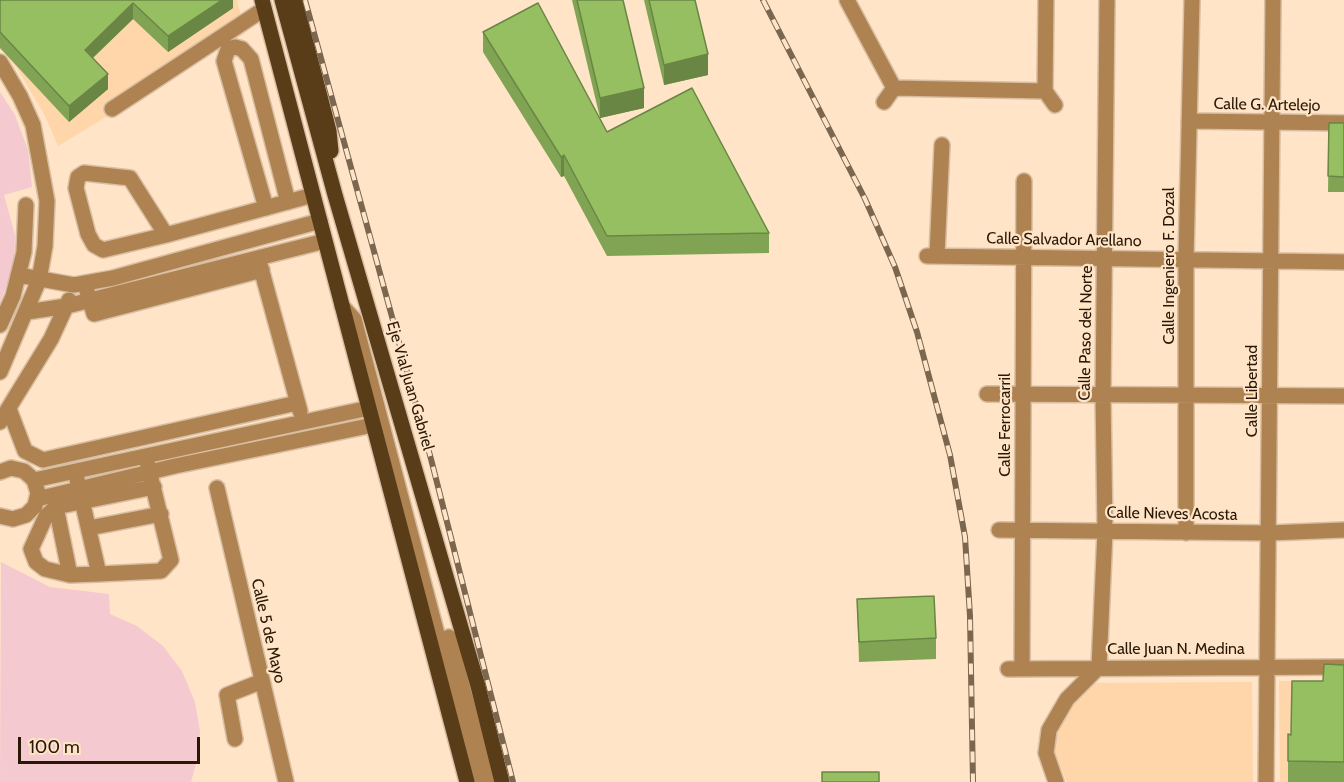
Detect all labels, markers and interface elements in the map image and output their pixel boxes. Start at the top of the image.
street label: Calle G. Artelejo [1213,94,1321,116]
street label: Calle Ingeniero F. Dozal [1159,188,1179,344]
street label: Calle Salvador Arellano [986,229,1142,251]
street label: Calle Paso del Norte [1075,265,1097,401]
street label: Eje Vial Juan Gabriel [382,319,438,453]
street label: Calle Libertad [1242,345,1262,437]
street label: Calle Ferrocarril [995,373,1015,477]
street label: Calle Nieves Acosta [1106,503,1238,525]
street label: Calle 5 de Mayo [247,577,289,685]
street label: Calle Juan N. Medina [1107,639,1245,659]
scale bar [21,725,202,763]
text: 100 m [29,736,80,758]

